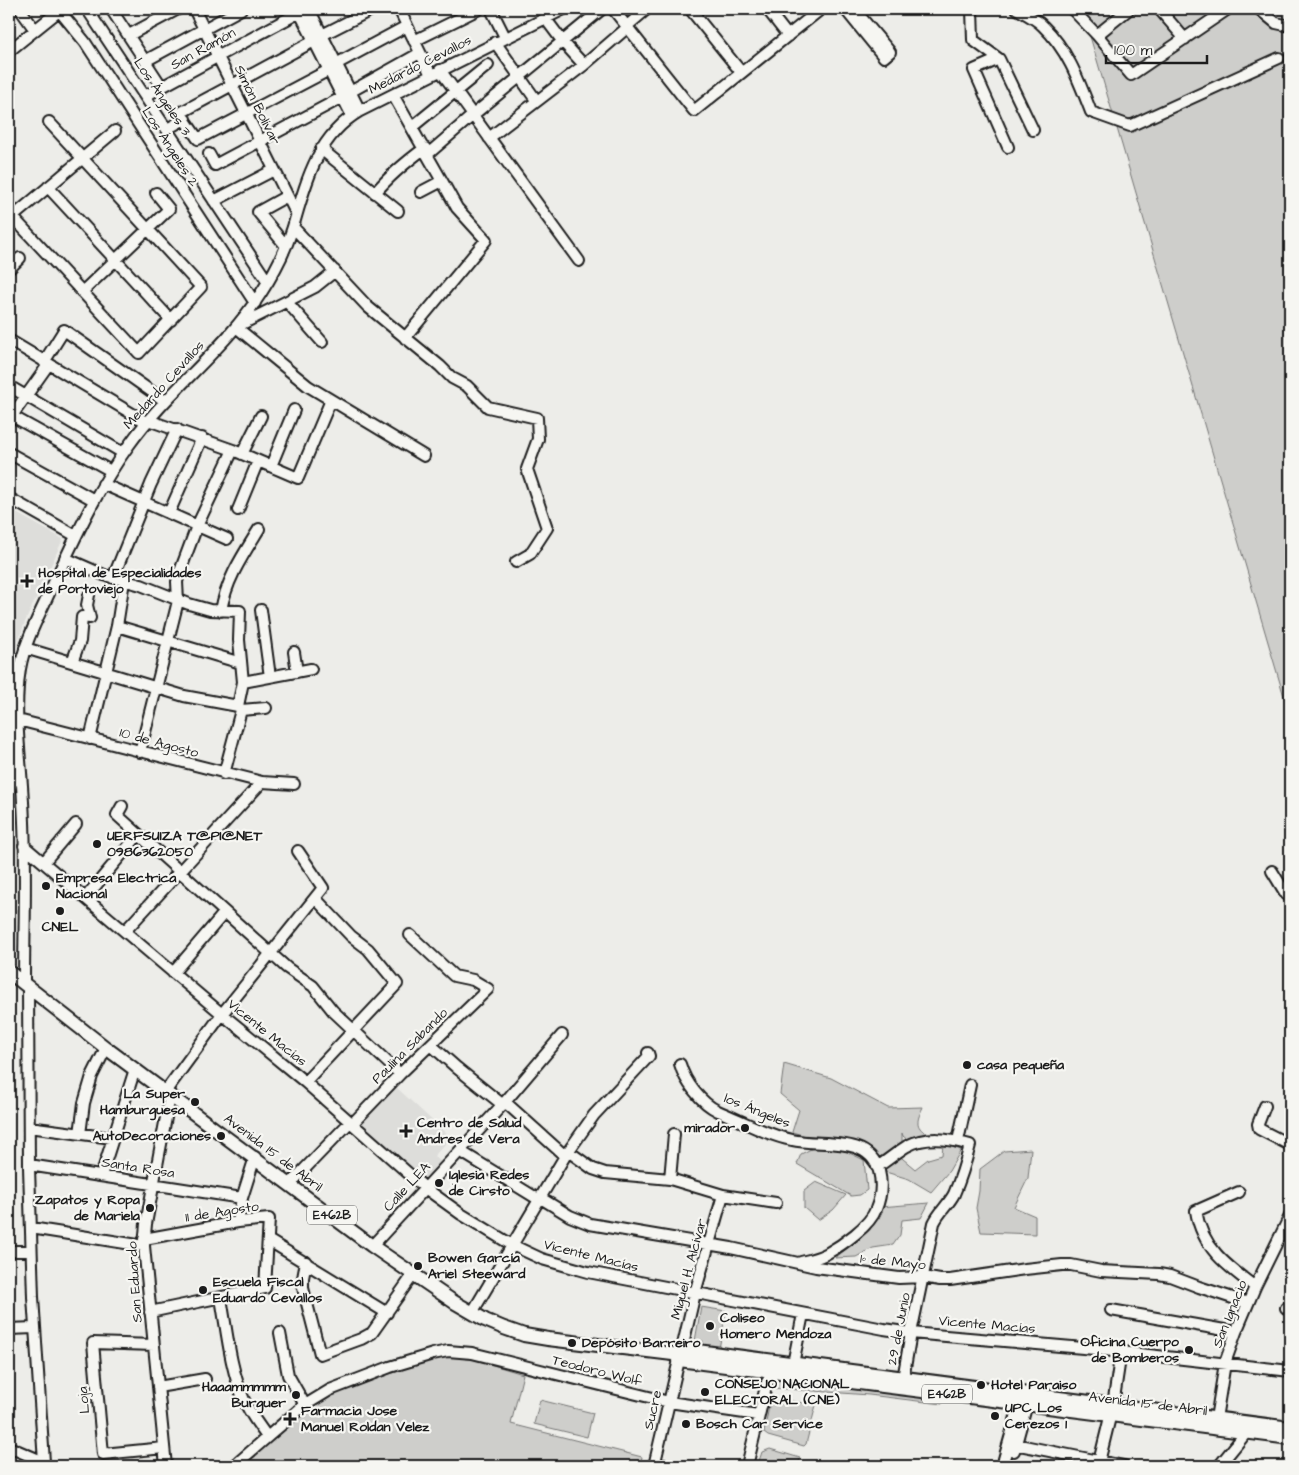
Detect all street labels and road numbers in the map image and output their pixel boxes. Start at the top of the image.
street label: San Ramón [167,23,239,75]
street label: Medardo Cevallos [365,30,475,100]
street label: Los Ángeles 3 [128,54,196,140]
street label: Simón Bolívar [229,62,285,149]
street label: Los Ángeles 2 [137,103,203,191]
street label: Medardo Cevallos [119,336,209,434]
street label: 10 de Agosto [117,723,201,763]
street label: Vicente Macías [223,995,311,1071]
street label: Paulina Sabando [367,1003,453,1089]
street label: los Ángeles [721,1089,793,1133]
street label: Avenida 15 de Abril [219,1109,327,1197]
street label: Santa Rosa [100,1152,176,1184]
street label: Calle LEA [379,1158,435,1216]
street label: 11 de Agosto [184,1196,260,1228]
road number: E462B [307,1206,357,1224]
street label: Miguel H. Alcívar [666,1216,712,1322]
street label: Vicente Macías [542,1235,640,1277]
street label: San Eduardo [122,1241,148,1323]
street label: 1º de Mayo [859,1249,927,1275]
street label: San Ignacio [1207,1277,1253,1351]
street label: 29 de Junio [882,1291,916,1367]
street label: Vicente Macías [938,1311,1036,1339]
street label: Teodoro Wolf [550,1350,645,1392]
road number: E462B [922,1385,972,1404]
street label: Loja [73,1386,95,1414]
street label: Avenida 15 de Abril [1088,1387,1208,1421]
street label: Sucre [639,1388,667,1432]

